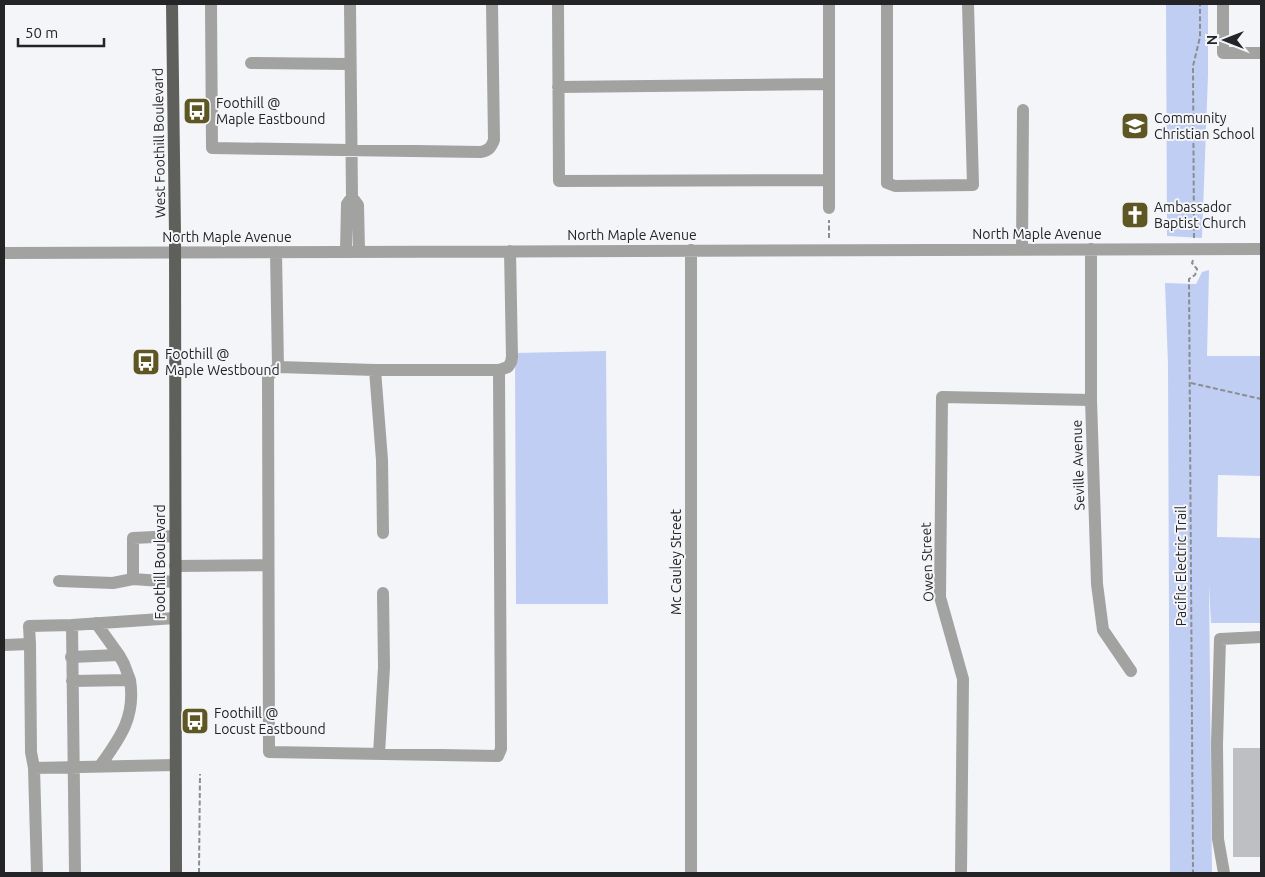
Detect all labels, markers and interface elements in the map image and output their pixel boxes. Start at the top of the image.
scale bar [18,15,104,47]
north arrow [1200,15,1250,65]
text: 50 m [25,24,58,41]
text: N [1204,35,1220,45]
street label: West Foothill Boulevard [150,68,168,218]
place label: Foothill @ Maple Eastbound [216,95,325,127]
bus stop icon: Foothill @ Maple Eastbound [182,96,212,126]
place label: Community Christian School [1154,110,1255,142]
school or university icon: Community Christian School [1120,111,1150,141]
place label: Ambassador Baptist Church [1154,199,1246,231]
church icon: Ambassador Baptist Church [1120,200,1150,230]
street label: North Maple Avenue [972,226,1102,242]
street label: North Maple Avenue [567,227,697,243]
street label: North Maple Avenue [162,229,292,245]
place label: Foothill @ Maple Westbound [165,346,280,378]
bus stop icon: Foothill @ Maple Westbound [131,347,161,377]
street label: Seville Avenue [1068,419,1088,511]
street label: Foothill Boulevard [152,504,168,620]
street label: Pacific Electric Trail [1173,505,1189,626]
street label: Mc Cauley Street [668,508,684,615]
street label: Owen Street [918,521,936,602]
place label: Foothill @ Locust Eastbound [214,705,326,737]
bus stop icon: Foothill @ Locust Eastbound [180,706,210,736]

